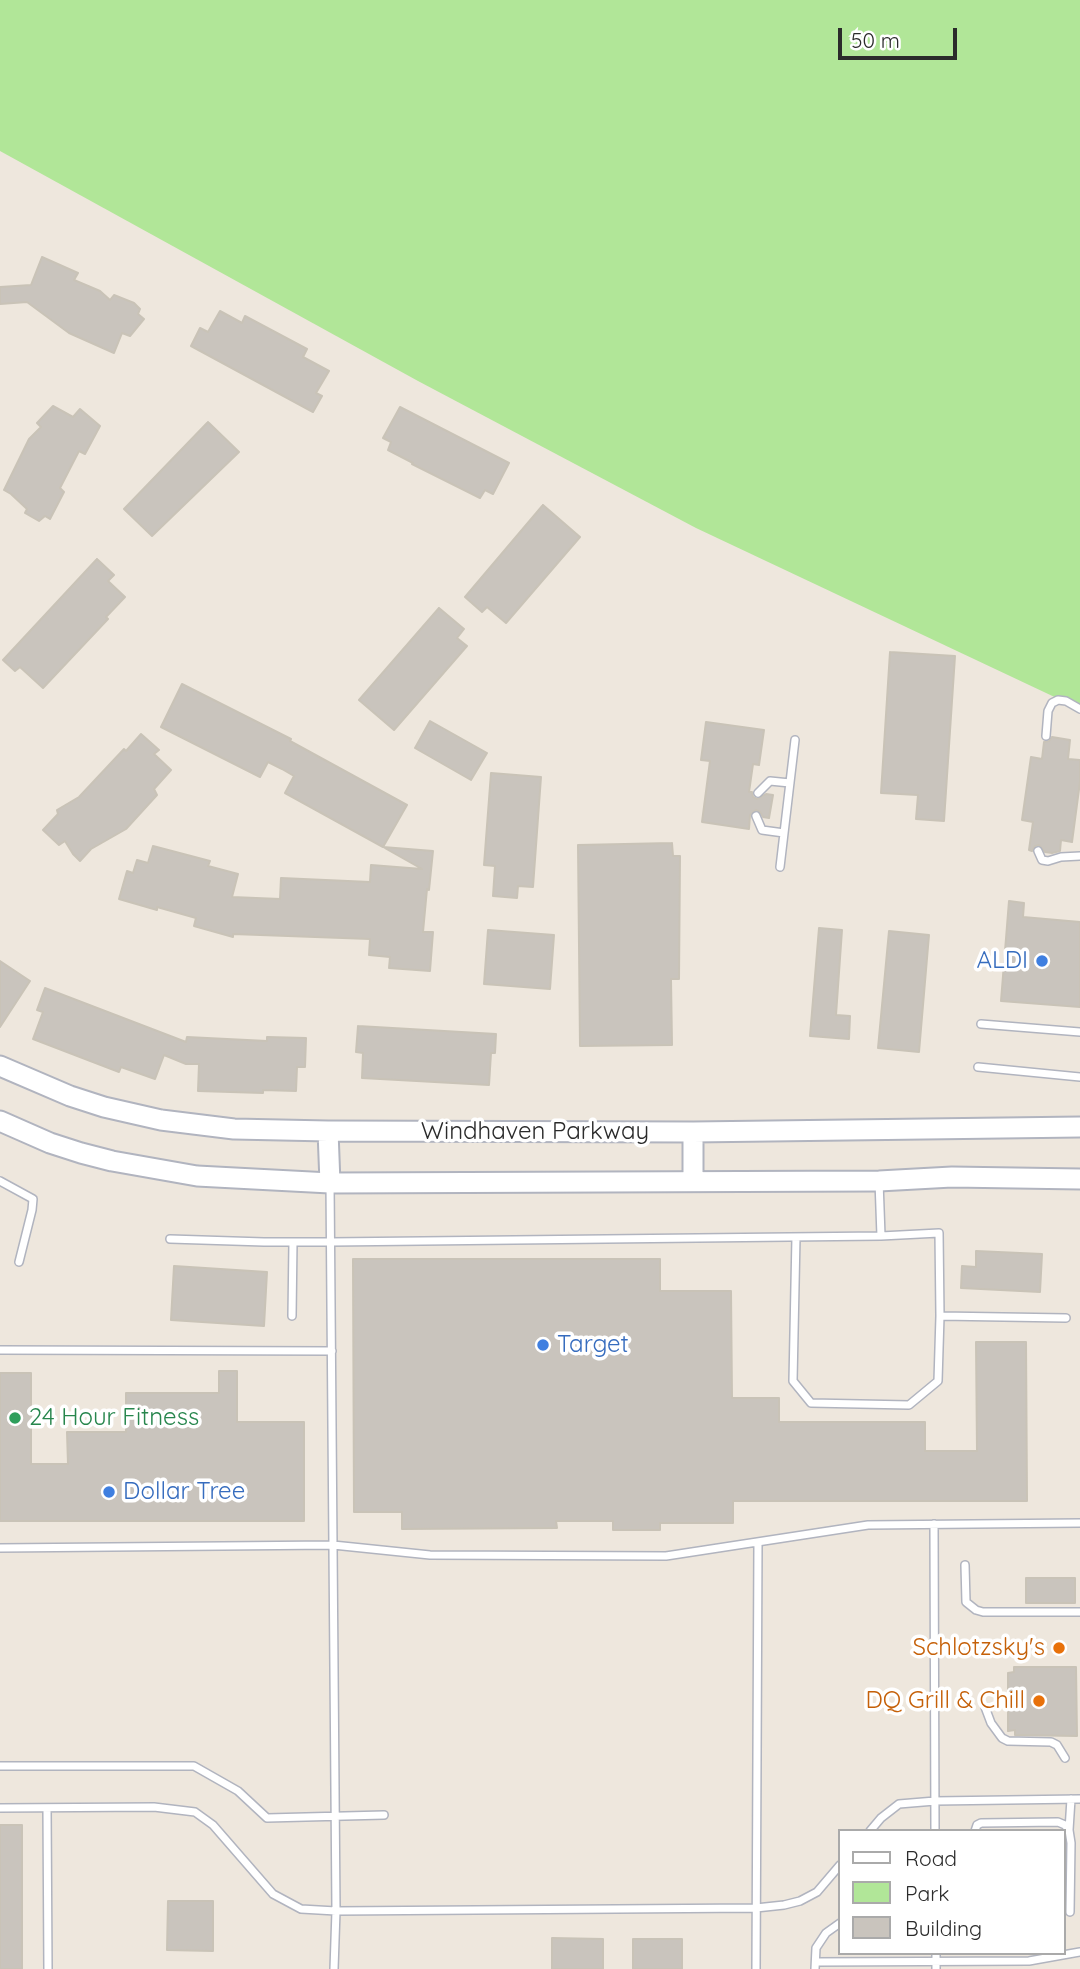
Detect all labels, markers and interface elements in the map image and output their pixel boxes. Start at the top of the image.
scale bar [842,14,961,58]
text: 50 m [851,27,900,53]
place label: ALDI [976,947,1028,975]
marker: ALDI [1034,953,1050,969]
street label: Windhaven Parkway [421,1118,649,1146]
place label: Target [557,1331,629,1359]
marker: Target [535,1337,551,1353]
place label: 24 Hour Fitness [29,1404,199,1432]
marker: 24 Hour Fitness [7,1410,23,1426]
place label: Dollar Tree [123,1478,245,1506]
marker: Dollar Tree [101,1484,117,1500]
place label: Schlotzsky's [912,1634,1045,1662]
marker: Schlotzsky's [1051,1640,1067,1656]
place label: DQ Grill & Chill [866,1687,1025,1715]
marker: DQ Grill & Chill [1031,1693,1047,1709]
legend [838,1829,1066,1955]
text: Road [905,1845,957,1871]
text: Park [905,1880,949,1906]
text: Building [905,1915,982,1941]

